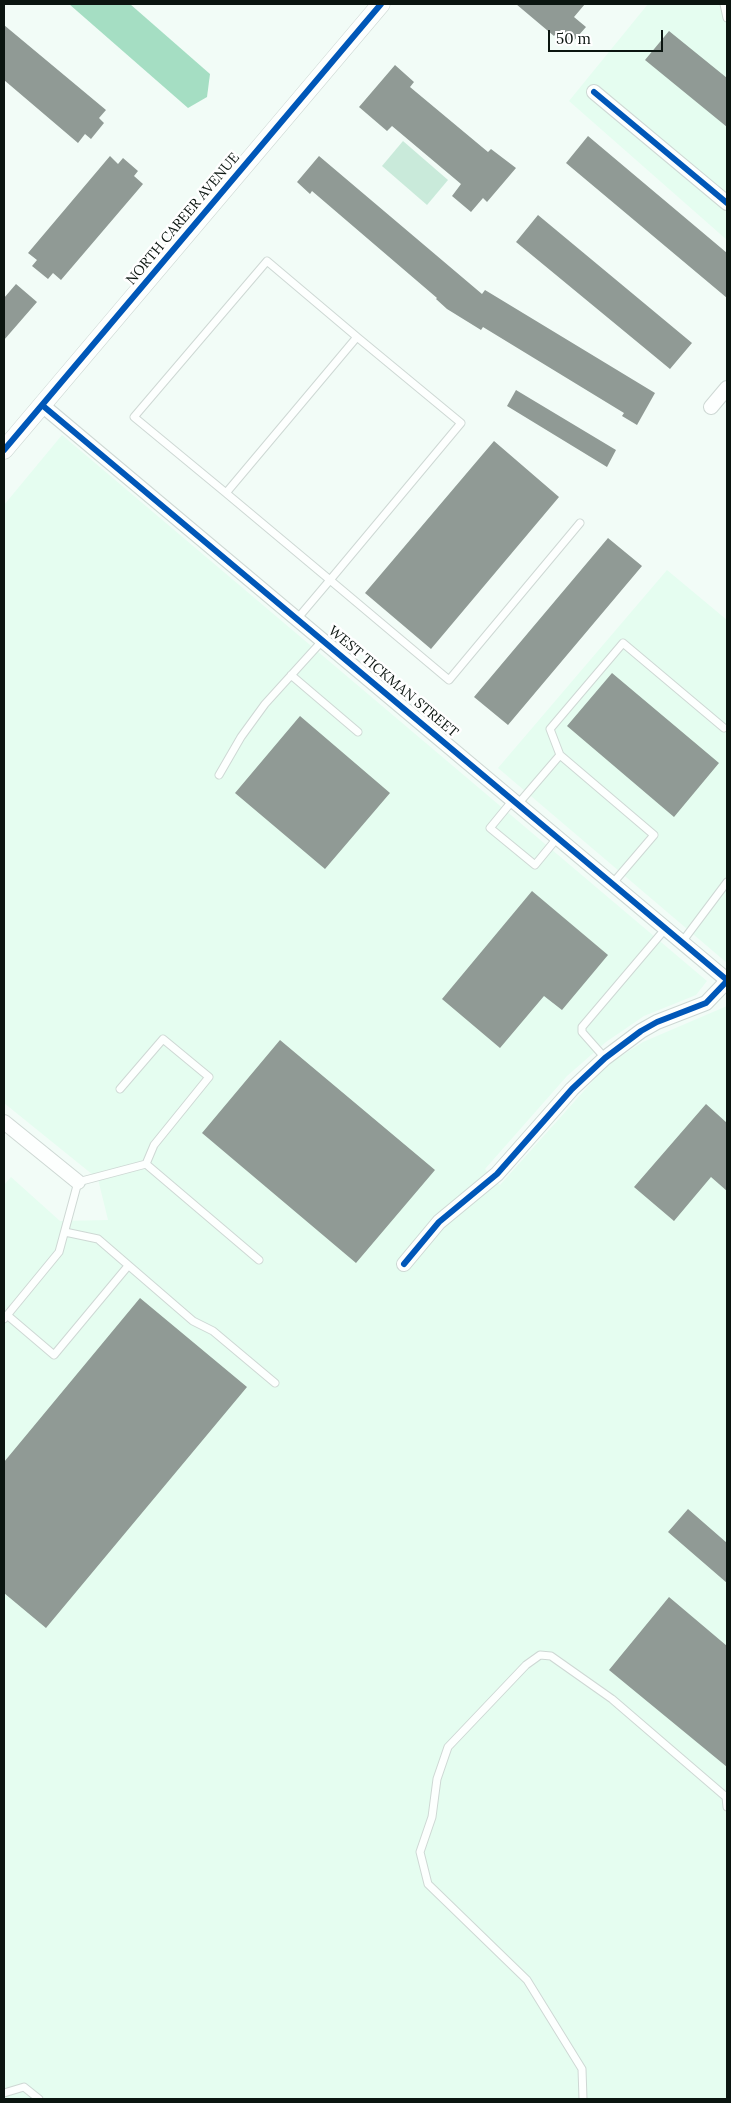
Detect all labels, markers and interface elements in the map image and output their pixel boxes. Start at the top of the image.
scale bar [551,20,666,52]
text: 50 m [556,29,591,48]
street label: NORTH CAREER AVENUE [123,150,243,288]
street label: WEST TICKMAN STREET [325,623,461,741]

